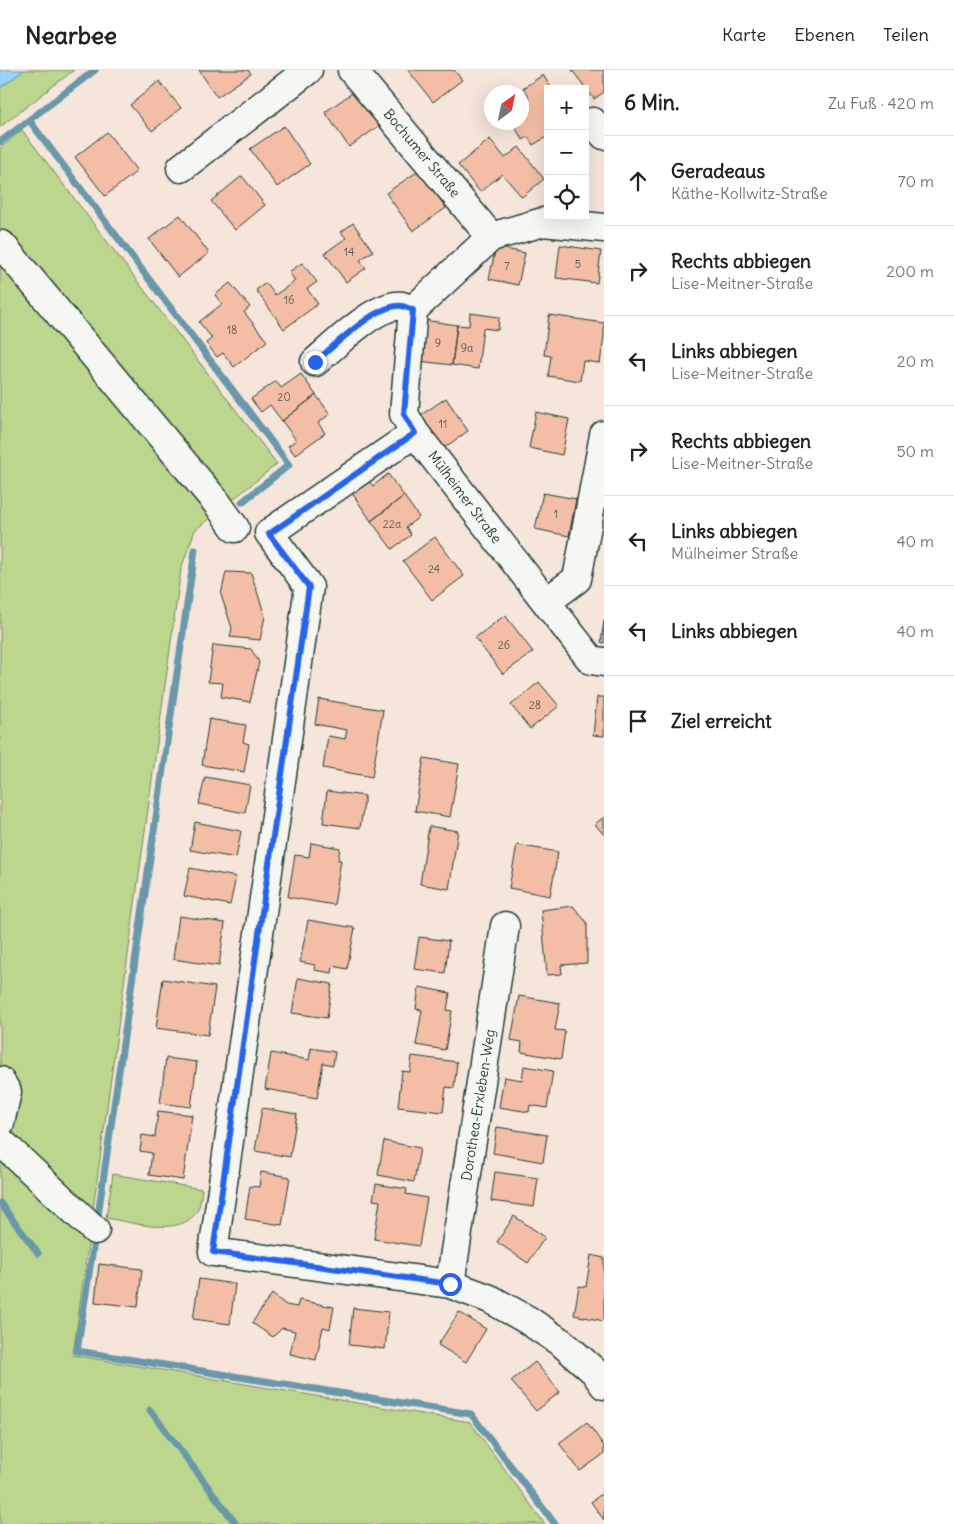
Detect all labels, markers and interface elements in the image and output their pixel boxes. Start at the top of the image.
text: Nearbee [25,20,117,50]
text: Karte [722,23,766,46]
text: Ebenen [794,23,855,46]
text: Teilen [883,23,929,46]
north arrow [484,85,529,130]
map controls [544,85,589,220]
button: + [544,85,589,130]
text: 6 Min. [624,89,679,116]
text: Zu Fuß · 420 m [828,93,934,113]
street label: Bochumer Straße [380,105,464,201]
button: − [544,130,589,175]
text: Geradeaus [671,159,765,183]
icon: ahead [624,167,652,195]
text: 70 m [898,171,934,191]
button: locate [544,175,589,220]
text: Käthe-Kollwitz-Straße [671,183,828,203]
house number: 14 [344,245,354,259]
text: Rechts abbiegen [671,249,811,273]
house number: 5 [575,257,581,271]
icon: right [624,257,652,285]
house number: 7 [504,259,510,273]
text: 200 m [886,261,934,281]
text: Lise-Meitner-Straße [671,273,813,293]
house number: 16 [284,293,294,307]
house number: 18 [227,323,237,337]
house number: 9 [435,336,441,350]
text: Links abbiegen [671,339,798,363]
house number: 9a [461,341,473,355]
icon: left [624,347,652,375]
route end [304,351,327,374]
text: 20 m [897,351,934,371]
text: Lise-Meitner-Straße [671,363,813,383]
house number: 20 [277,390,291,404]
house number: 11 [439,417,447,431]
text: Rechts abbiegen [671,429,811,453]
icon: right [624,437,652,465]
text: 50 m [896,441,934,461]
street label: Mülheimer Straße [424,447,506,547]
text: Lise-Meitner-Straße [671,453,813,473]
house number: 1 [554,507,558,521]
house number: 22a [383,517,401,531]
text: Links abbiegen [671,519,798,543]
icon: left [624,527,652,555]
text: 40 m [896,531,934,551]
text: Mülheimer Straße [671,543,798,563]
house number: 24 [428,562,440,576]
icon: left [624,617,652,645]
text: Links abbiegen [671,619,798,643]
text: 40 m [896,621,934,641]
house number: 26 [498,638,510,652]
house number: 28 [529,698,541,712]
icon: arrive [624,707,652,735]
text: Ziel erreicht [671,709,772,733]
street label: Dorothea-Erxleben-Weg [457,1028,499,1182]
route start [439,1273,462,1296]

